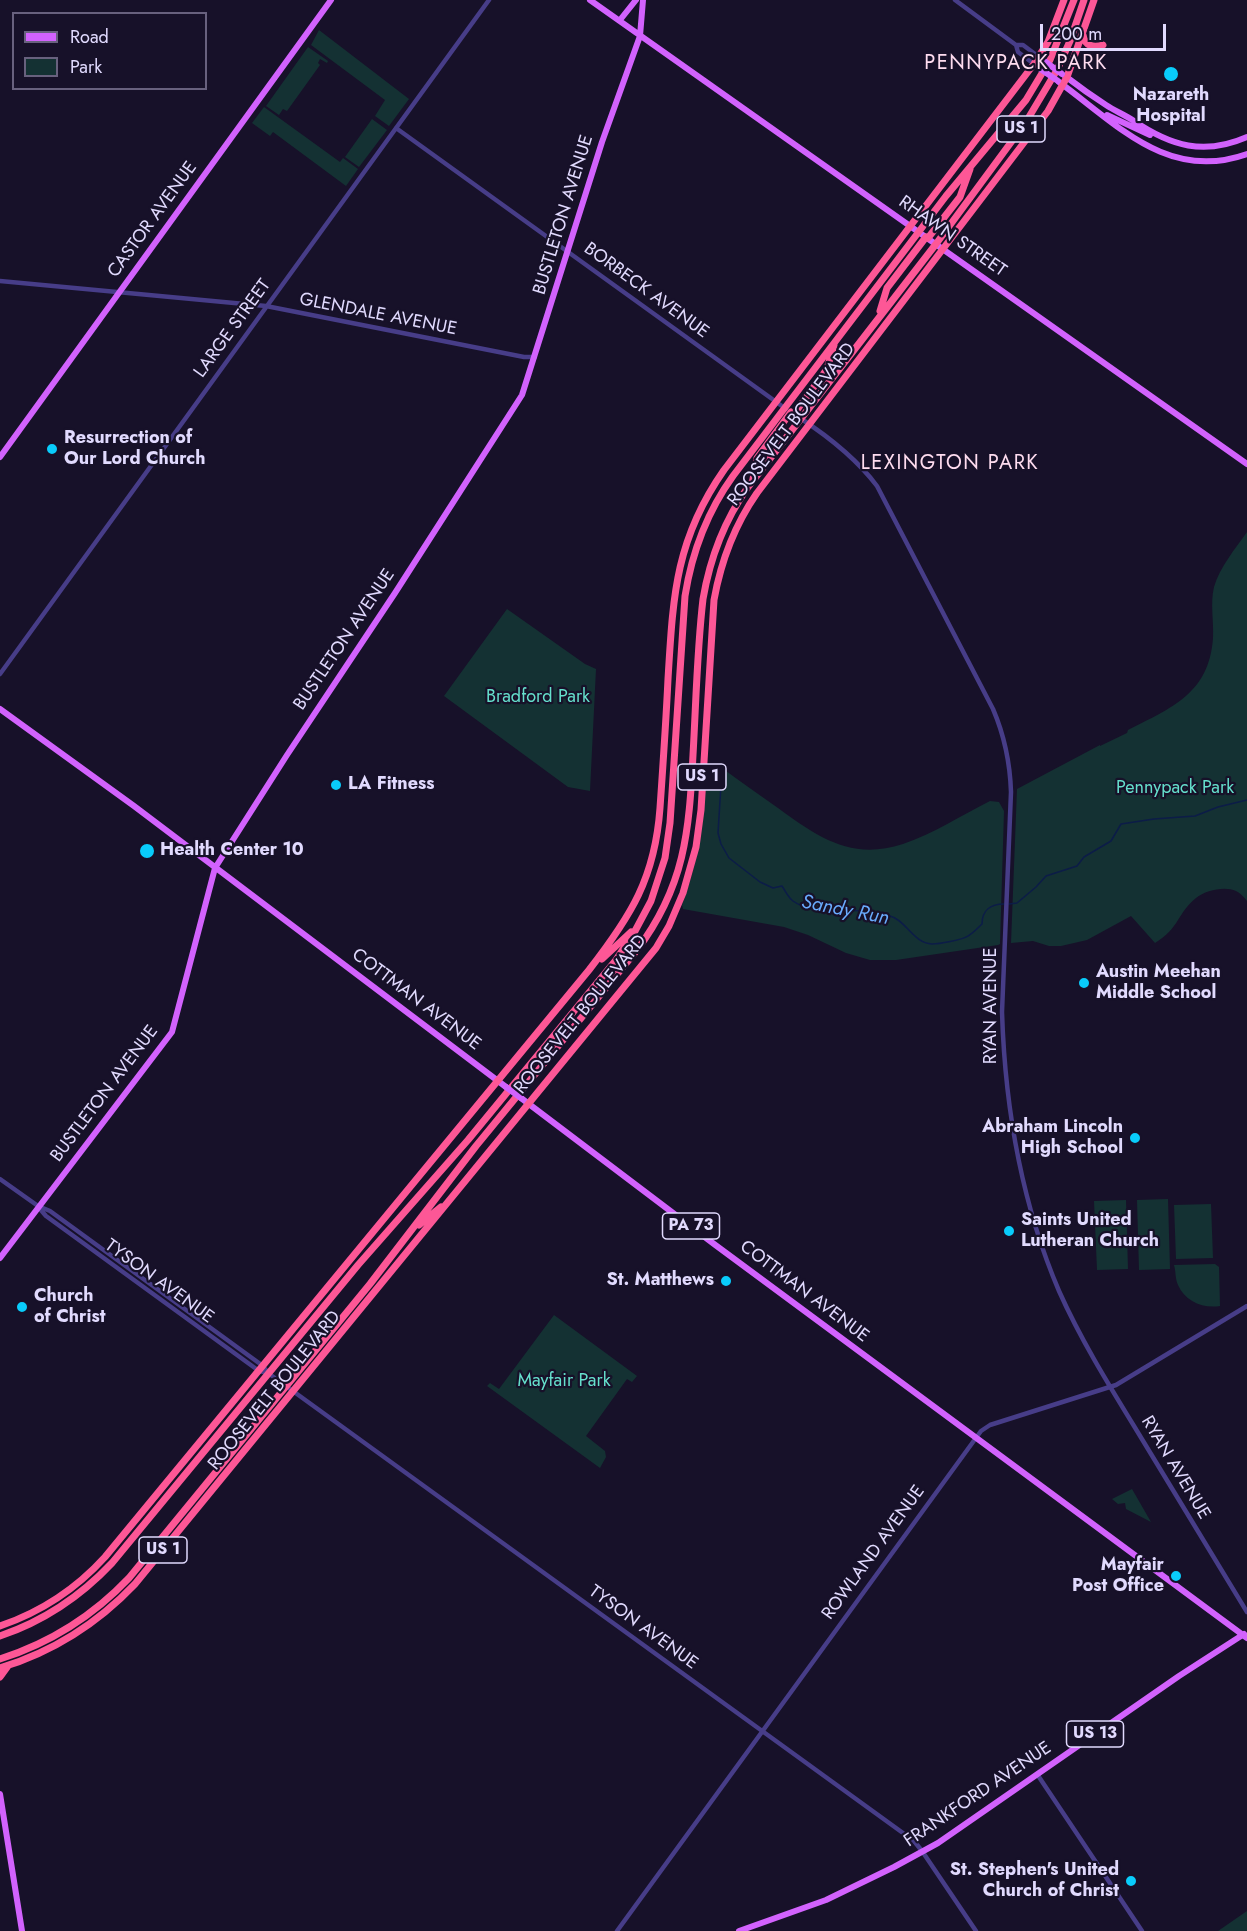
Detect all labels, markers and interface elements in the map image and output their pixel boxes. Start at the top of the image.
legend [12,12,207,90]
scale bar [1043,12,1169,50]
text: 200 m [1051,21,1102,47]
text: Road [70,24,109,50]
district label: PENNYPACK PARK [924,52,1108,76]
text: Park [70,54,102,80]
marker: Nazareth Hospital [1162,65,1180,83]
place label: Nazareth Hospital [1133,85,1209,128]
road number: US 1 [997,116,1045,142]
street label: BUSTLETON AVENUE [529,133,599,297]
street label: CASTOR AVENUE [104,158,202,282]
street label: RHAWN STREET [894,192,1010,282]
street label: BORBECK AVENUE [579,238,713,344]
street label: LARGE STREET [190,276,276,382]
street label: GLENDALE AVENUE [297,289,459,341]
street label: ROOSEVELT BOULEVARD [724,339,860,511]
place label: Resurrection of Our Lord Church [64,428,205,470]
marker: Resurrection of Our Lord Church [45,442,59,456]
district label: LEXINGTON PARK [861,452,1039,476]
street label: BUSTLETON AVENUE [290,565,400,715]
park label: Bradford Park [486,687,590,709]
road number: US 1 [678,764,726,790]
place label: LA Fitness [348,774,434,796]
marker: LA Fitness [329,778,343,792]
park label: Pennypack Park [1116,778,1234,800]
place label: Health Center 10 [160,840,304,862]
marker: Health Center 10 [138,842,156,860]
water label: Sandy Run [799,891,891,931]
street label: ROOSEVELT BOULEVARD [510,931,652,1099]
street label: COTTMAN AVENUE [347,944,485,1056]
street label: RYAN AVENUE [981,948,1003,1064]
place label: Austin Meehan Middle School [1096,962,1221,1004]
marker: Austin Meehan Middle School [1077,976,1091,990]
street label: BUSTLETON AVENUE [47,1021,163,1167]
place label: Abraham Lincoln High School [982,1117,1123,1160]
marker: Abraham Lincoln High School [1128,1131,1142,1145]
place label: Saints United Lutheran Church [1021,1210,1159,1252]
road number: PA 73 [662,1213,720,1239]
marker: Saints United Lutheran Church [1002,1224,1016,1238]
street label: TYSON AVENUE [100,1235,218,1329]
street label: COTTMAN AVENUE [735,1236,873,1348]
place label: St. Matthews [606,1270,714,1292]
marker: St. Matthews [719,1274,733,1288]
place label: Church of Christ [34,1286,105,1328]
marker: Church of Christ [15,1300,29,1314]
street label: ROOSEVELT BOULEVARD [204,1307,346,1475]
park label: Mayfair Park [517,1371,611,1393]
street label: RYAN AVENUE [1136,1412,1214,1524]
street label: ROWLAND AVENUE [818,1482,930,1624]
road number: US 1 [139,1537,187,1563]
place label: Mayfair Post Office [1072,1555,1164,1598]
marker: Mayfair Post Office [1169,1569,1183,1583]
street label: TYSON AVENUE [584,1581,702,1675]
road number: US 13 [1066,1721,1124,1747]
street label: FRANKFORD AVENUE [900,1738,1056,1852]
place label: St. Stephen's United Church of Christ [950,1860,1119,1902]
marker: St. Stephen's United Church of Christ [1124,1874,1138,1888]

